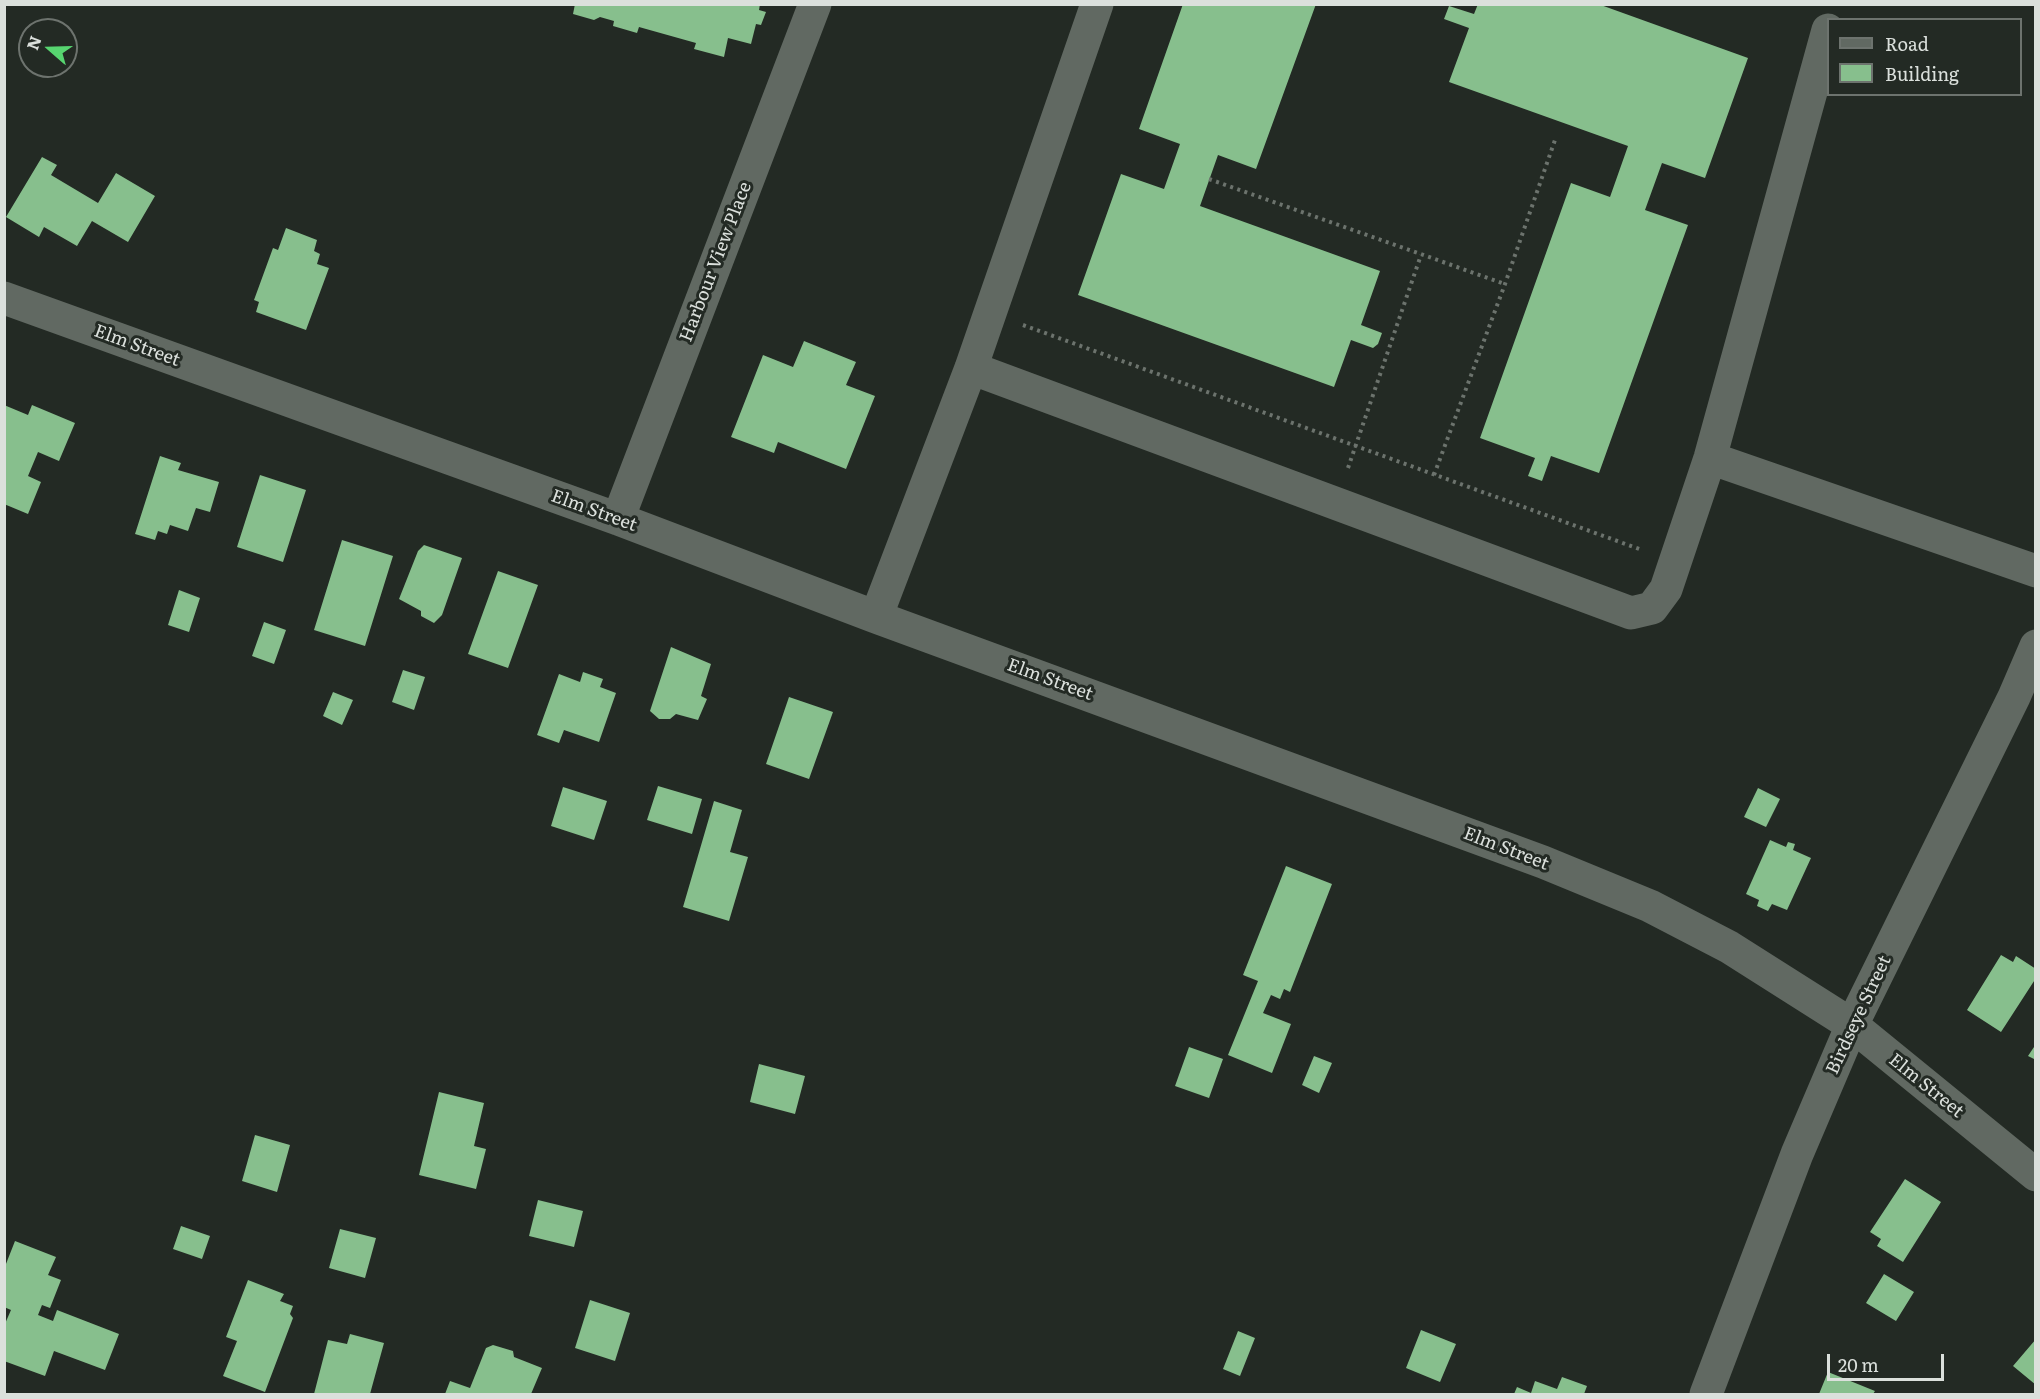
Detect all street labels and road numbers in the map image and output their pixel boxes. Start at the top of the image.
street label: Harbour View Place [676,179,756,345]
street label: Elm Street [91,320,183,372]
street label: Elm Street [548,485,640,537]
street label: Elm Street [1004,654,1096,706]
street label: Elm Street [1460,823,1552,875]
street label: Birdseye Street [1822,952,1896,1078]
street label: Elm Street [1884,1049,1968,1123]

